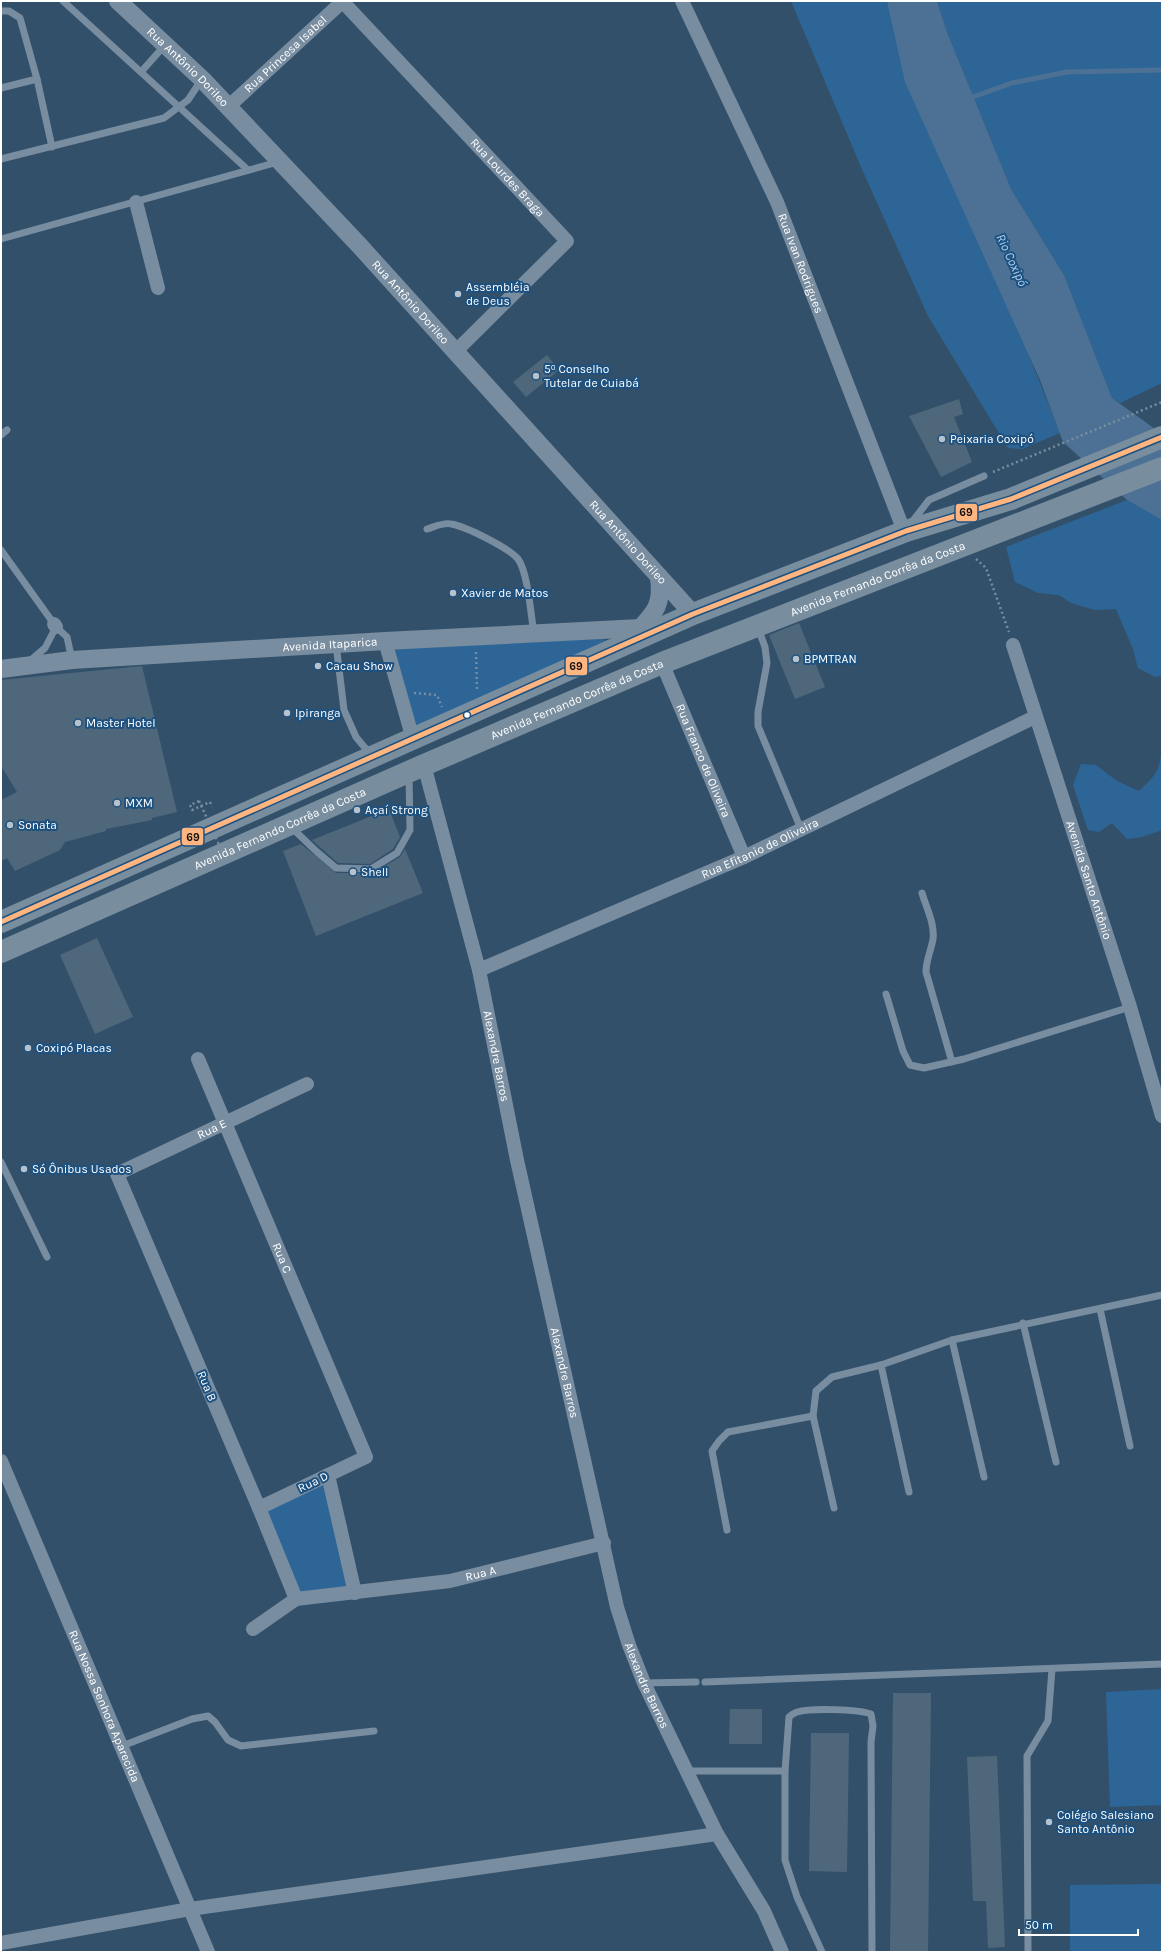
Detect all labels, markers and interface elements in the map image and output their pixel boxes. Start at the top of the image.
street label: Rua Princesa Isabel [241,13,329,96]
street label: Rua Antônio Dorileo [144,24,231,110]
street label: Rua Lourdes Braga [467,135,548,220]
street label: Rua Ivan Rodrigues [775,211,826,315]
water label: Rio Coxipó [993,231,1031,289]
street label: Rua Antônio Dorileo [369,257,452,347]
place label: Assembléia de Deus [466,280,530,308]
marker: Assembléia de Deus [453,289,463,299]
place label: 5⁰ Conselho Tutelar de Cuiabá [544,362,639,390]
marker: 5⁰ Conselho Tutelar de Cuiabá [531,371,541,381]
place label: Peixaria Coxipó [950,432,1034,446]
marker: Peixaria Coxipó [937,434,947,444]
street label: Rua Antônio Dorileo [587,497,669,587]
line badge: 69 [955,503,978,522]
text: 69 [959,506,973,519]
street label: Avenida Fernando Corrêa da Costa [788,538,967,619]
place label: Xavier de Matos [461,586,549,600]
marker: Xavier de Matos [448,588,458,598]
street label: Avenida Itaparica [282,634,378,654]
place label: BPMTRAN [804,652,857,666]
marker: BPMTRAN [791,654,801,664]
street label: Avenida Fernando Corrêa da Costa [489,656,666,743]
line badge: 69 [565,656,588,676]
place label: Cacau Show [326,659,393,673]
text: 69 [569,660,583,673]
marker: Cacau Show [313,661,323,671]
street label: Rua Franco de Oliveira [673,702,733,819]
place label: Ipiranga [295,706,341,720]
marker: Ipiranga [282,708,292,718]
unlabelled marker [462,710,472,720]
place label: Master Hotel [86,716,156,730]
marker: Master Hotel [73,718,83,728]
street label: Avenida Fernando Corrêa da Costa [192,785,368,873]
place label: MXM [125,796,153,810]
marker: MXM [112,798,122,808]
place label: Açaí Strong [365,803,428,817]
marker: Açaí Strong [352,805,362,815]
street label: Rua Efitanio de Oliveira [699,815,821,881]
place label: Sonata [18,818,57,832]
street label: Avenida Santo Antônio [1063,819,1115,941]
marker: Sonata [5,820,15,830]
line badge: 69 [181,827,204,846]
text: 69 [186,831,200,844]
place label: Shell [361,865,388,879]
marker: Shell [348,867,358,877]
street label: Alexandre Barros [480,1009,512,1103]
place label: Coxipó Placas [36,1041,112,1055]
marker: Coxipó Placas [23,1043,33,1053]
street label: Rua E [195,1116,229,1142]
place label: Só Ônibus Usados [32,1162,131,1176]
marker: Só Ônibus Usados [19,1164,29,1174]
street label: Rua C [269,1241,295,1275]
street label: Alexandre Barros [548,1326,582,1419]
street label: Rua B [194,1369,220,1403]
street label: Rua D [296,1469,331,1495]
street label: Rua A [464,1563,497,1584]
street label: Rua Nossa Senhora Aparecida [66,1628,143,1784]
street label: Alexandre Barros [622,1640,672,1731]
place label: Colégio Salesiano Santo Antônio [1057,1808,1154,1836]
marker: Colégio Salesiano Santo Antônio [1044,1817,1054,1827]
scale bar [1019,1911,1138,1937]
text: 50 m [1025,1918,1053,1932]

